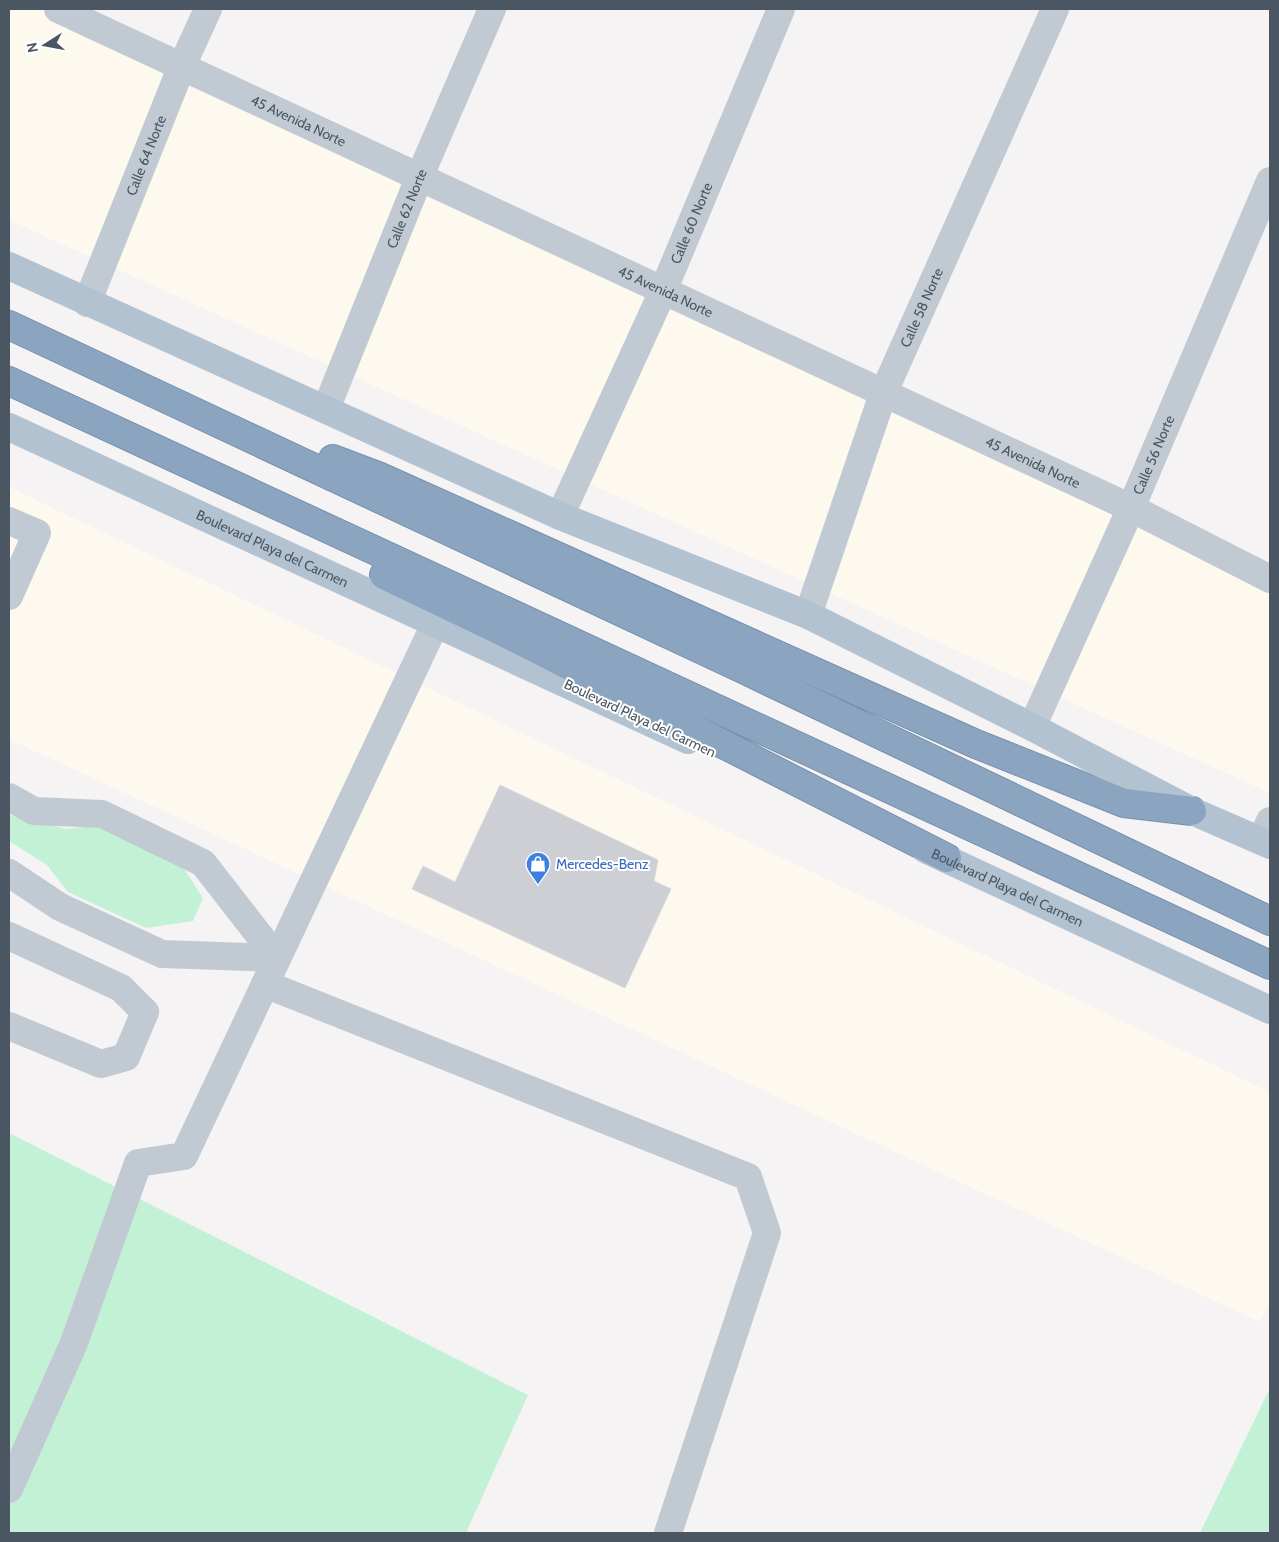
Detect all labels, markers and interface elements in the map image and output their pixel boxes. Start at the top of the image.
north arrow [20,20,70,70]
text: N [22,41,42,54]
street label: 45 Avenida Norte [248,91,349,151]
street label: Calle 64 Norte [122,113,170,198]
street label: Calle 62 Norte [383,166,431,251]
street label: Calle 60 Norte [666,180,716,267]
street label: 45 Avenida Norte [615,262,716,321]
street label: Calle 58 Norte [896,265,947,350]
street label: Calle 56 Norte [1129,412,1178,497]
street label: 45 Avenida Norte [982,432,1083,492]
street label: Boulevard Playa del Carmen [193,506,351,591]
street label: Boulevard Playa del Carmen [561,675,719,761]
street label: Boulevard Playa del Carmen [929,844,1086,931]
shop icon: Mercedes-Benz [525,851,551,885]
place label: Mercedes-Benz [556,855,649,873]

